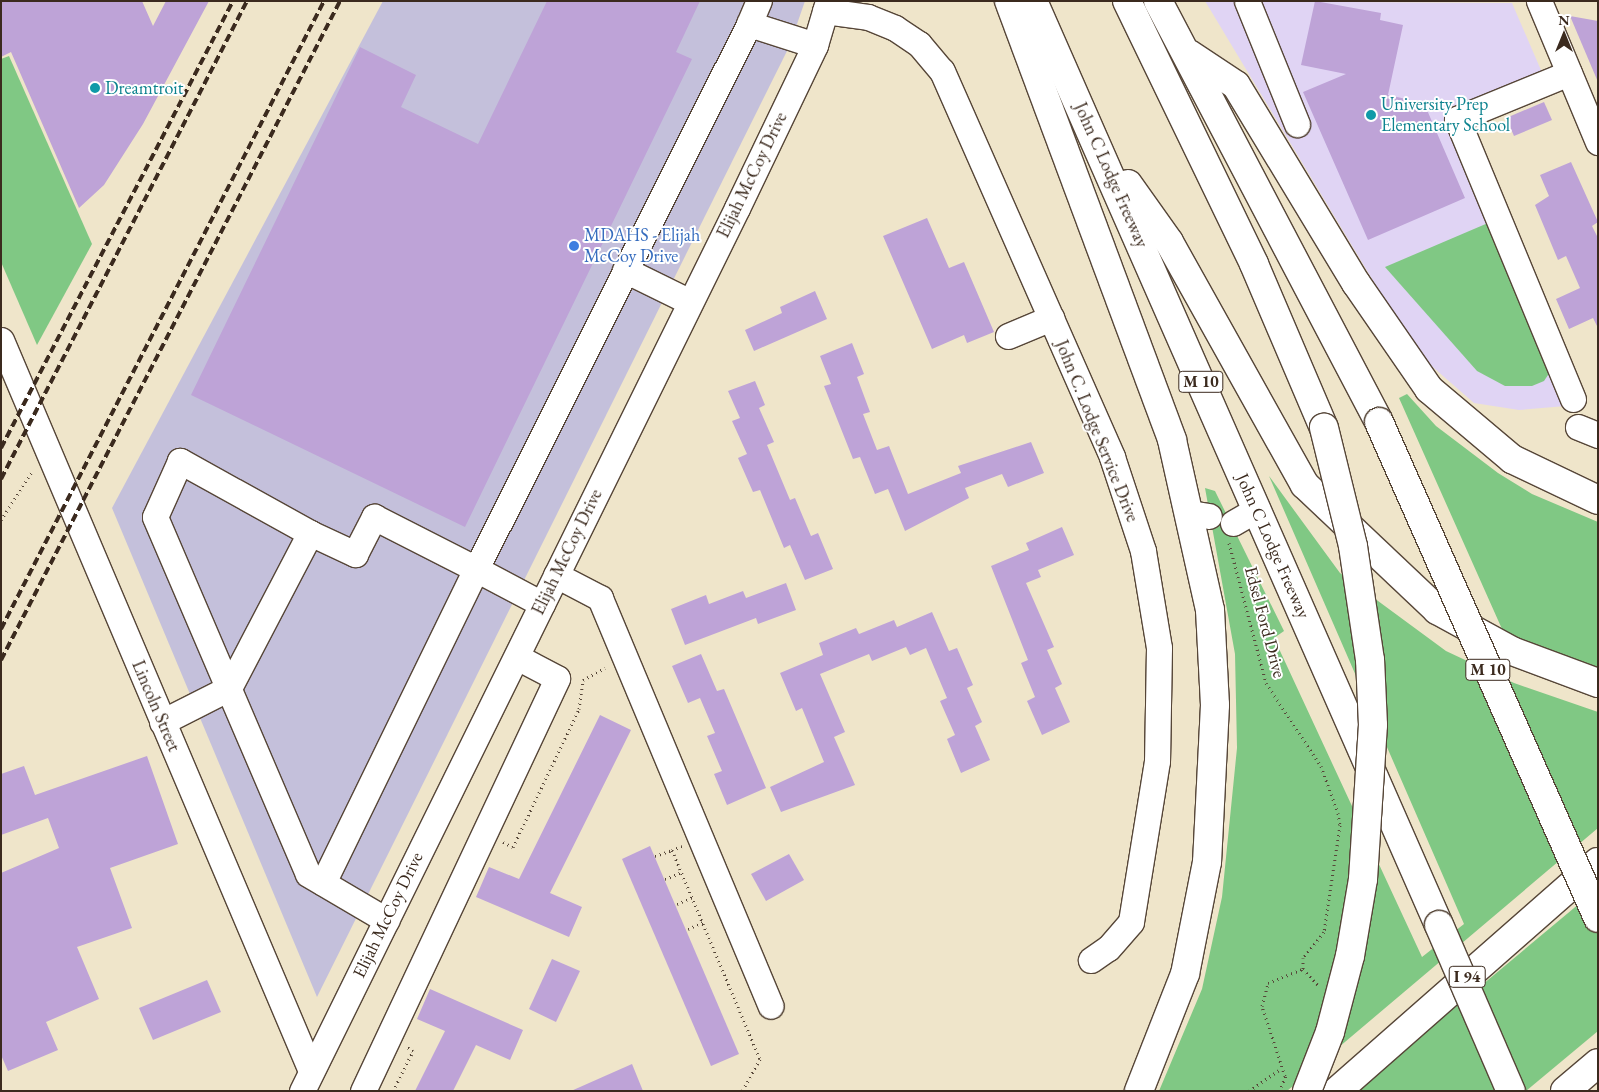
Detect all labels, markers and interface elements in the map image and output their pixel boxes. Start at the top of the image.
north arrow [1539,10,1589,60]
text: N [1558,11,1570,29]
place label: Dreamtroit [105,77,183,99]
marker: Dreamtroit [89,82,101,94]
place label: University Prep Elementary School [1381,94,1510,136]
street label: John C Lodge Freeway [1069,99,1153,251]
street label: Elijah McCoy Drive [712,109,792,241]
marker: University Prep Elementary School [1365,109,1377,121]
place label: MDAHS - Elijah McCoy Drive [584,225,700,268]
marker: MDAHS - Elijah McCoy Drive [568,240,580,252]
street label: John C. Lodge Service Drive [1051,337,1143,525]
road number: M 10 [1177,368,1225,396]
street label: John C Lodge Freeway [1231,470,1315,622]
street label: Elijah McCoy Drive [527,486,607,618]
street label: Edsel Ford Drive [1240,564,1290,680]
road number: M 10 [1464,656,1512,684]
street label: Lincoln Street [127,657,185,755]
street label: Elijah McCoy Drive [348,849,428,981]
road number: I 94 [1448,964,1486,990]

